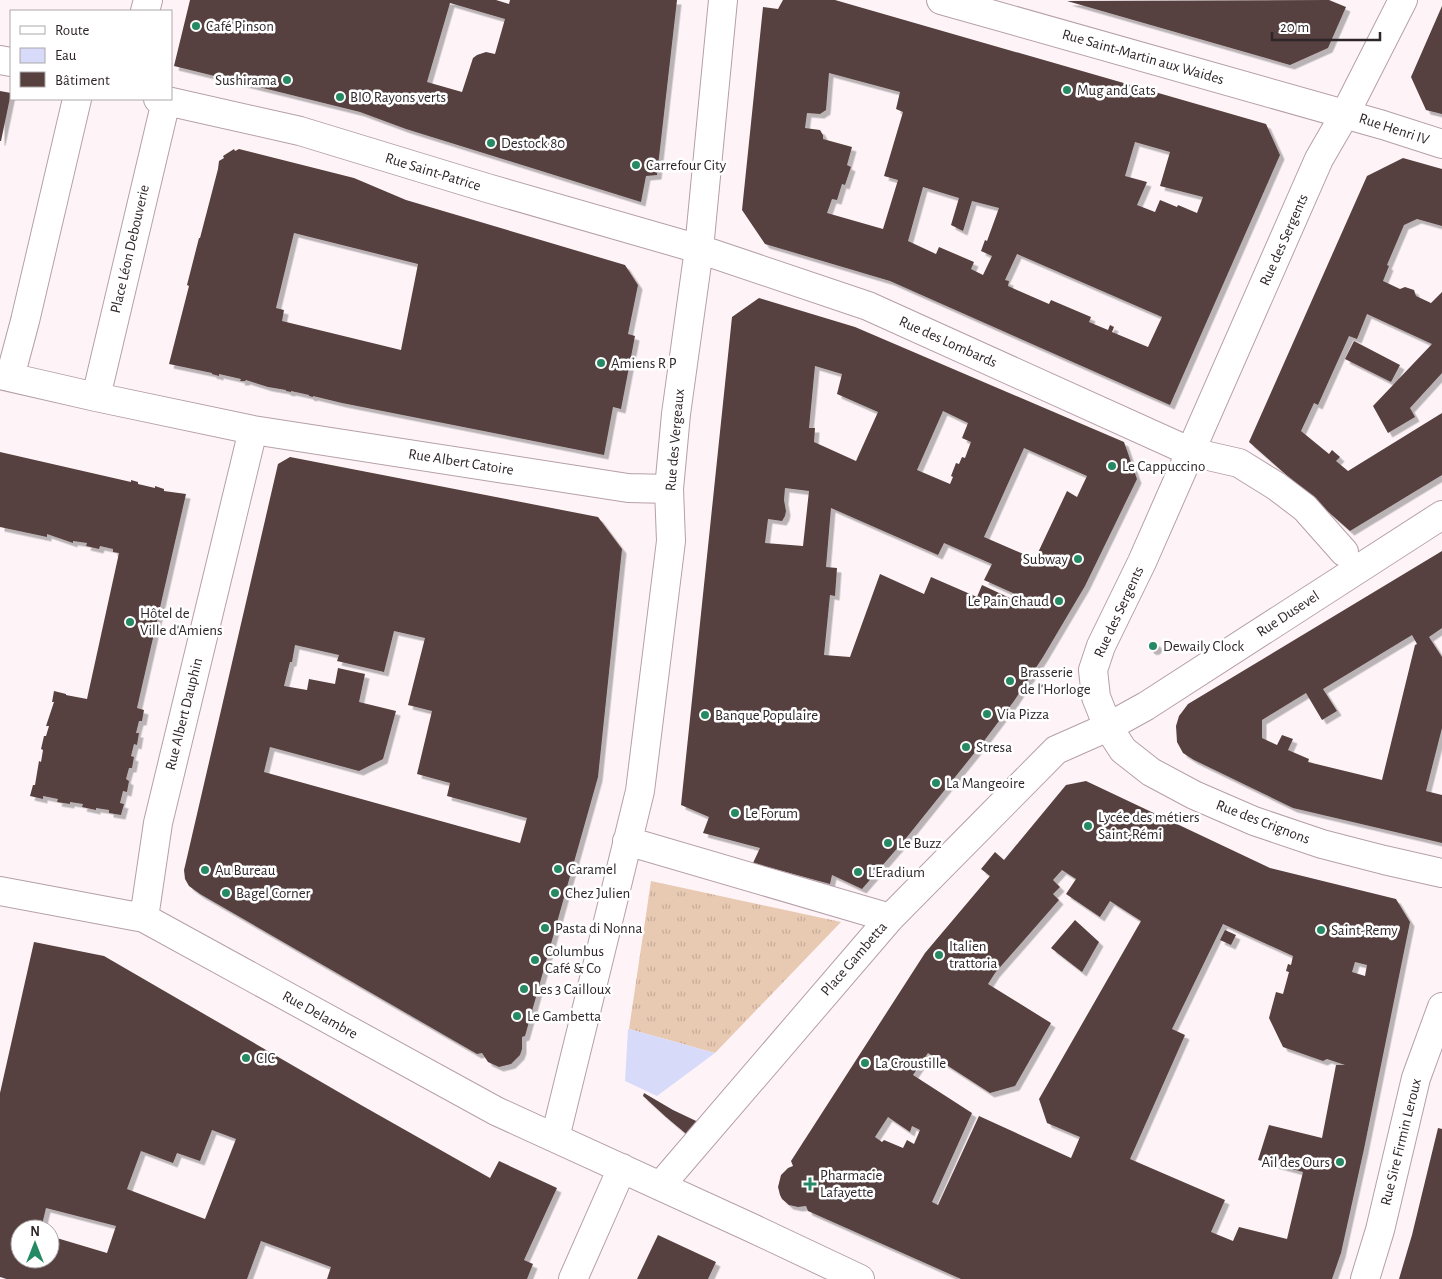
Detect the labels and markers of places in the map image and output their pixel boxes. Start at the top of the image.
place label: Café Pinson [206,19,274,34]
marker: Café Pinson [190,20,202,32]
place label: Sushirama [215,73,277,88]
marker: Sushirama [281,74,293,86]
place label: Mug and Cats [1077,83,1156,98]
marker: Mug and Cats [1061,84,1073,96]
place label: BIO Rayons verts [350,90,446,105]
marker: BIO Rayons verts [334,91,346,103]
place label: Destock 80 [501,136,565,151]
marker: Destock 80 [485,137,497,149]
place label: Carrefour City [646,158,727,173]
marker: Carrefour City [630,159,642,171]
place label: Amiens R P [611,356,677,371]
marker: Amiens R P [595,357,607,369]
place label: Le Cappuccino [1122,459,1205,474]
marker: Le Cappuccino [1106,460,1118,472]
place label: Subway [1023,552,1069,567]
marker: Subway [1072,553,1084,565]
place label: Le Pain Chaud [967,594,1049,609]
marker: Le Pain Chaud [1053,595,1065,607]
place label: Hôtel de Ville d'Amiens [140,606,223,638]
marker: Hôtel de Ville d'Amiens [124,616,136,628]
place label: Dewaily Clock [1163,639,1244,654]
marker: Dewaily Clock [1147,640,1159,652]
place label: Brasserie de l'Horloge [1020,665,1091,697]
marker: Brasserie de l'Horloge [1004,675,1016,687]
place label: Via Pizza [997,707,1049,722]
place label: Banque Populaire [715,708,818,723]
marker: Via Pizza [981,708,993,720]
marker: Banque Populaire [699,709,711,721]
place label: Stresa [976,740,1012,755]
marker: Stresa [960,741,972,753]
place label: La Mangeoire [946,776,1025,791]
marker: La Mangeoire [930,777,942,789]
place label: Le Forum [745,806,798,821]
marker: Le Forum [729,807,741,819]
place label: Lycée des métiers Saint-Rémi [1098,810,1200,842]
marker: Lycée des métiers Saint-Rémi [1082,820,1094,832]
place label: Le Buzz [898,836,942,851]
marker: Le Buzz [882,837,894,849]
place label: Caramel [568,862,617,877]
place label: Au Bureau [215,863,276,878]
marker: Caramel [552,863,564,875]
marker: Au Bureau [199,864,211,876]
place label: L'Eradium [868,865,925,880]
marker: L'Eradium [852,866,864,878]
place label: Bagel Corner [236,886,311,901]
place label: Chez Julien [565,886,630,901]
marker: Bagel Corner [220,887,232,899]
marker: Chez Julien [549,887,561,899]
place label: Pasta di Nonna [555,921,642,936]
marker: Pasta di Nonna [539,922,551,934]
place label: Saint-Remy [1331,923,1398,938]
marker: Saint-Remy [1315,924,1327,936]
place label: Italien trattoria [949,939,997,971]
place label: Columbus Café & Co [545,944,604,976]
marker: Italien trattoria [933,949,945,961]
marker: Columbus Café & Co [529,954,541,966]
place label: Les 3 Cailloux [534,982,611,997]
marker: Les 3 Cailloux [518,983,530,995]
place label: Le Gambetta [527,1009,601,1024]
marker: Le Gambetta [511,1010,523,1022]
place label: CIC [256,1051,276,1066]
marker: CIC [240,1052,252,1064]
place label: La Croustille [875,1056,946,1071]
marker: La Croustille [859,1057,871,1069]
place label: Ail des Ours [1261,1155,1330,1170]
marker: Ail des Ours [1334,1156,1346,1168]
place label: Pharmacie Lafayette [820,1168,883,1200]
marker: Pharmacie Lafayette [804,1178,816,1190]

